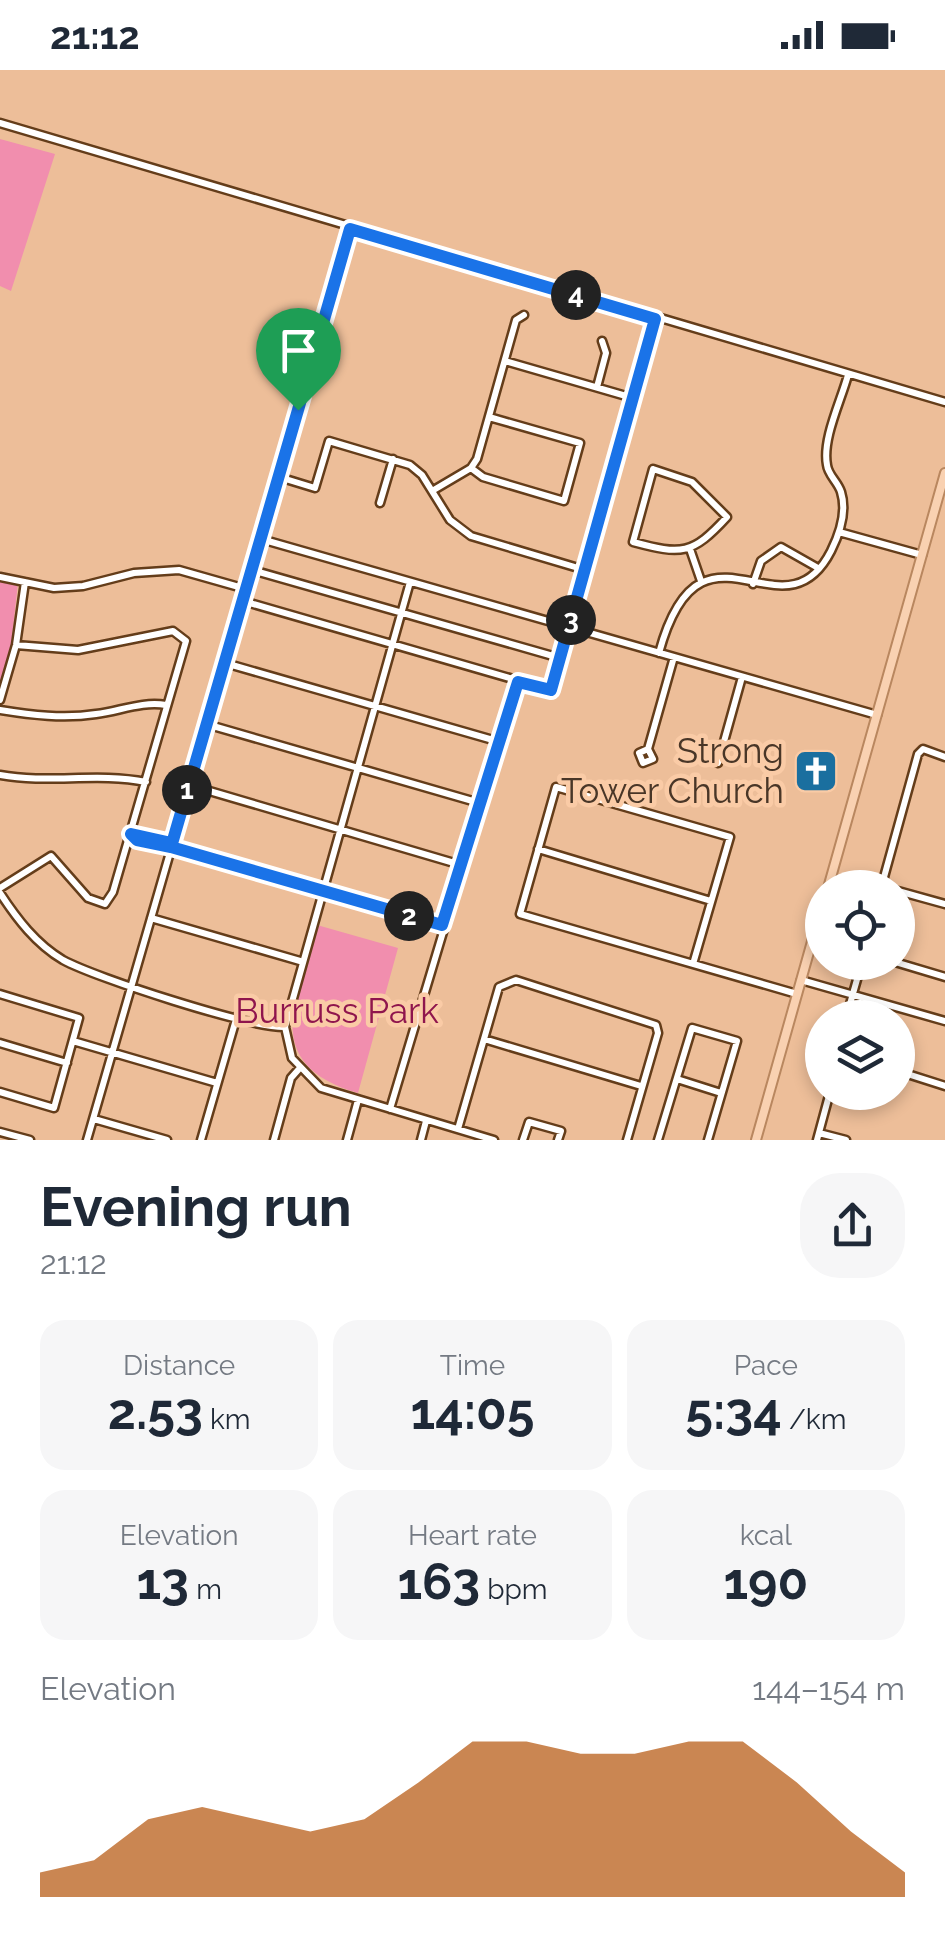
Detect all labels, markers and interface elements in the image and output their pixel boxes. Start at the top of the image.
text: 21:12 [50,13,140,58]
pin: 4 [551,270,601,320]
text: 4 [568,278,584,311]
pin [256,308,341,411]
icon: arrive [271,323,326,378]
pin: 3 [546,595,596,645]
text: 3 [563,603,579,636]
place label: Strong Tower Church [561,730,784,811]
church icon: Strong Tower Church [793,748,839,794]
pin: 1 [162,765,212,815]
text: 1 [180,773,194,806]
map controls [805,870,915,1110]
button: locate [805,870,915,980]
pin: 2 [384,891,434,941]
text: 2 [401,899,417,932]
park label: Burruss Park [235,990,439,1031]
button: layers [805,1000,915,1110]
button: share [800,1173,905,1278]
text: Evening run [40,1174,352,1239]
text: 21:12 [40,1244,107,1281]
text: Distance [123,1349,235,1382]
text: Time [440,1349,505,1382]
text: Pace [734,1349,798,1382]
text: 2.53 [108,1382,203,1441]
text: 14:05 [410,1382,534,1441]
text: 5:34 [685,1382,782,1441]
text: km [203,1403,251,1436]
text: /km [782,1403,846,1436]
text: Elevation [120,1519,239,1552]
text: Heart rate [408,1519,537,1552]
text: kcal [740,1519,792,1552]
text: 13 [136,1552,189,1611]
text: 163 [397,1552,480,1611]
text: 190 [723,1552,808,1611]
text: m [189,1573,222,1606]
text: bpm [480,1573,548,1606]
text: Elevation [40,1670,176,1707]
text: 144–154 m [752,1670,905,1707]

